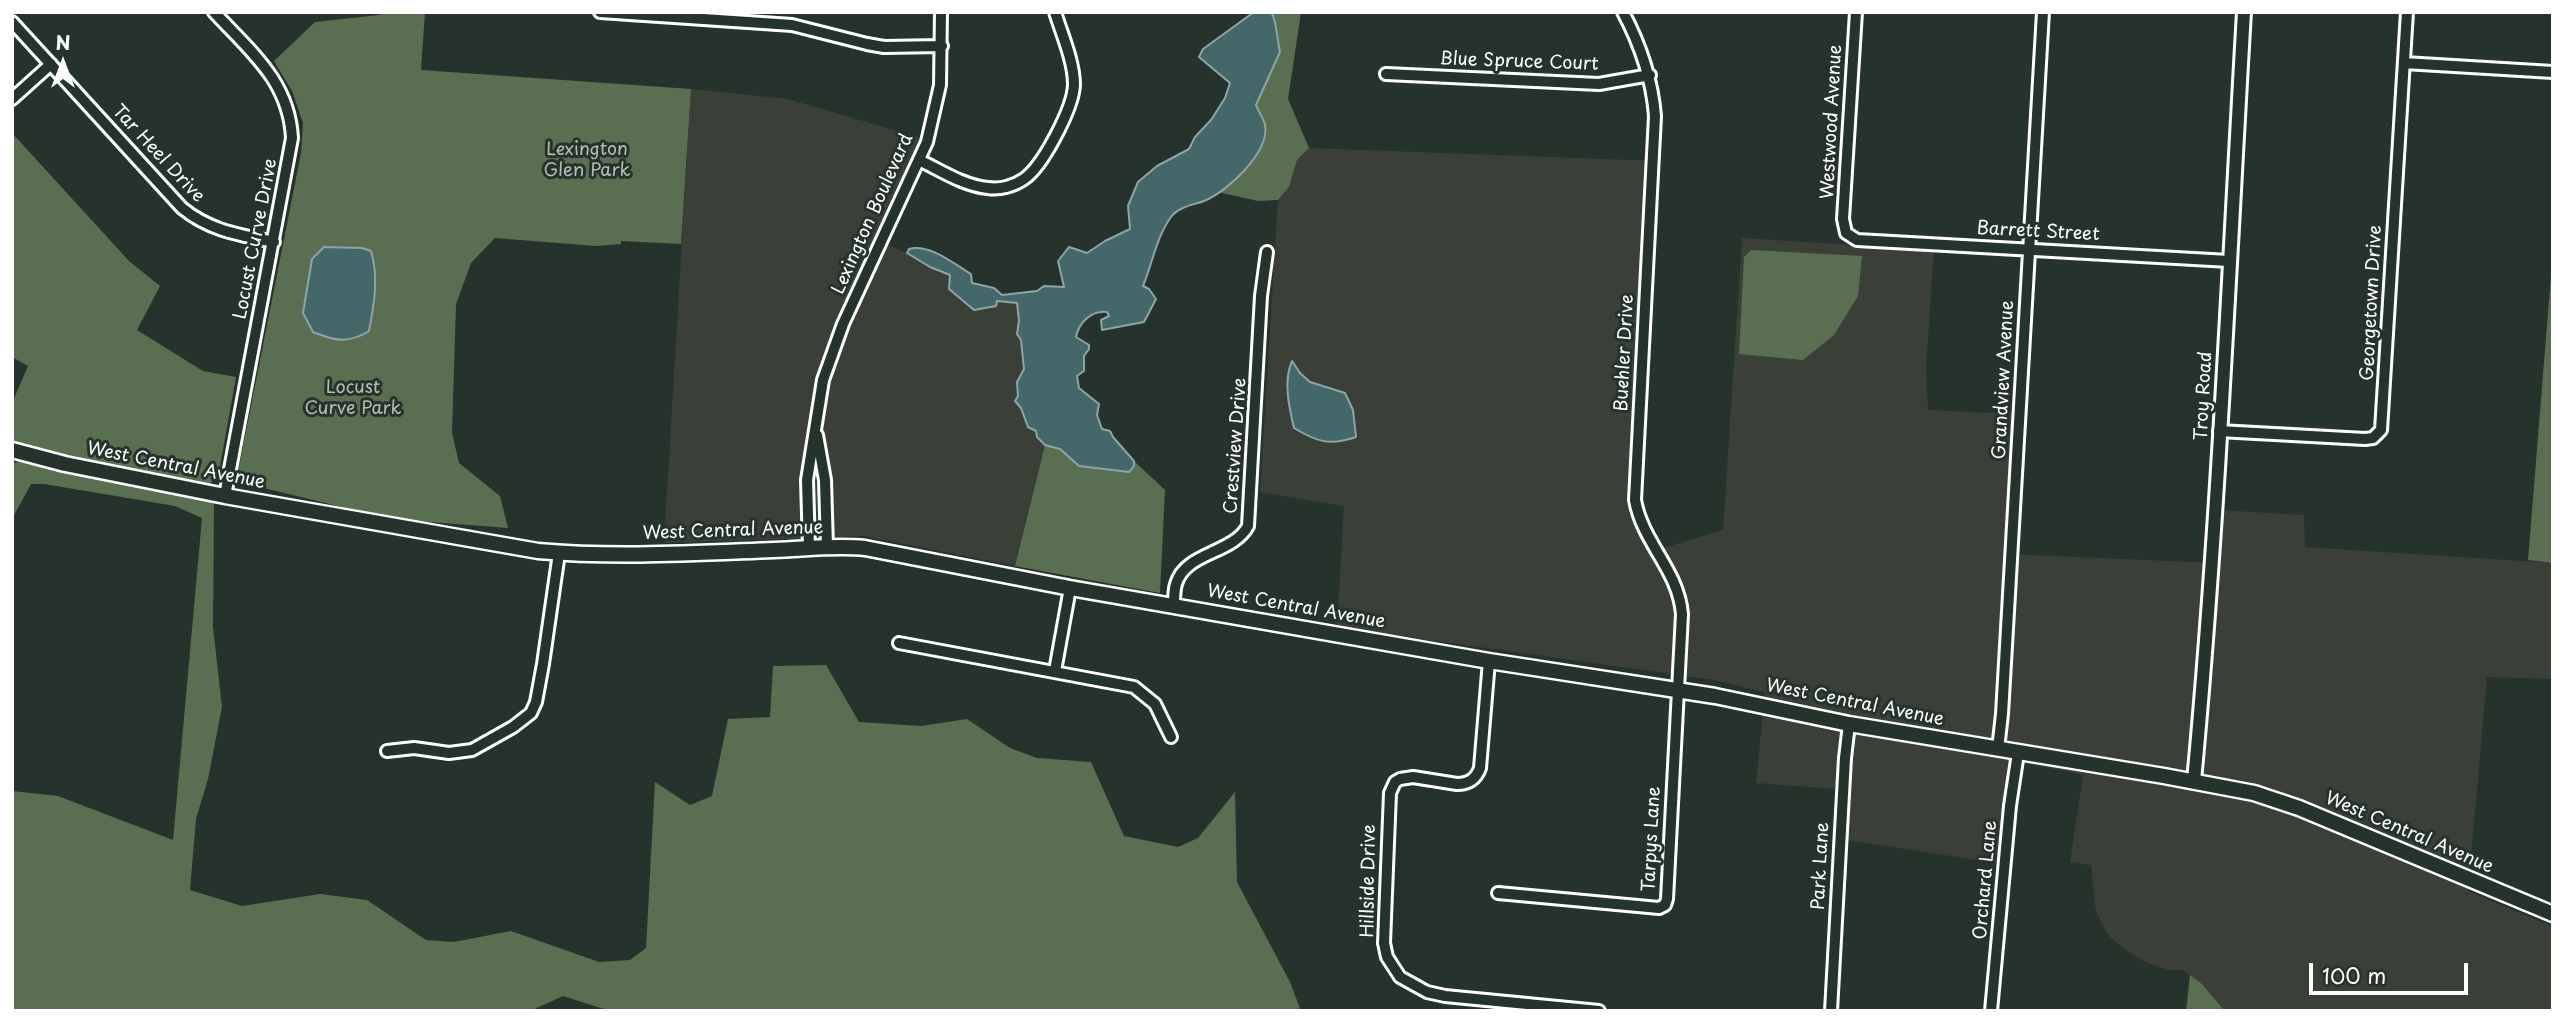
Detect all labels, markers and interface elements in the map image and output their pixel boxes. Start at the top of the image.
north arrow [28,28,98,98]
text: N [55,28,71,56]
street label: Westwood Avenue [1817,44,1847,200]
street label: Blue Spruce Court [1439,48,1599,76]
street label: Tar Heel Drive [107,101,209,207]
street label: Lexington Boulevard [828,130,918,298]
park label: Lexington Glen Park [544,139,630,182]
street label: Locust Curve Drive [230,157,282,321]
street label: Barrett Street [1976,218,2100,246]
street label: Georgetown Drive [2357,225,2387,381]
street label: Buehler Drive [1611,294,1639,412]
street label: Grandview Avenue [1989,300,2019,460]
street label: Troy Road [2191,351,2217,441]
park label: Locust Curve Park [304,377,402,420]
street label: Crestview Drive [1220,377,1252,515]
street label: West Central Avenue [85,438,267,494]
street label: West Central Avenue [642,517,824,545]
street label: West Central Avenue [1205,581,1387,633]
street label: West Central Avenue [1764,675,1946,731]
street label: Tarpys Lane [1638,786,1666,892]
street label: West Central Avenue [2322,788,2496,878]
street label: Orchard Lane [1970,819,2002,941]
street label: Park Lane [1808,822,1834,910]
street label: Hillside Drive [1357,824,1381,938]
scale bar [2313,950,2472,994]
text: 100 m [2322,959,2386,991]

